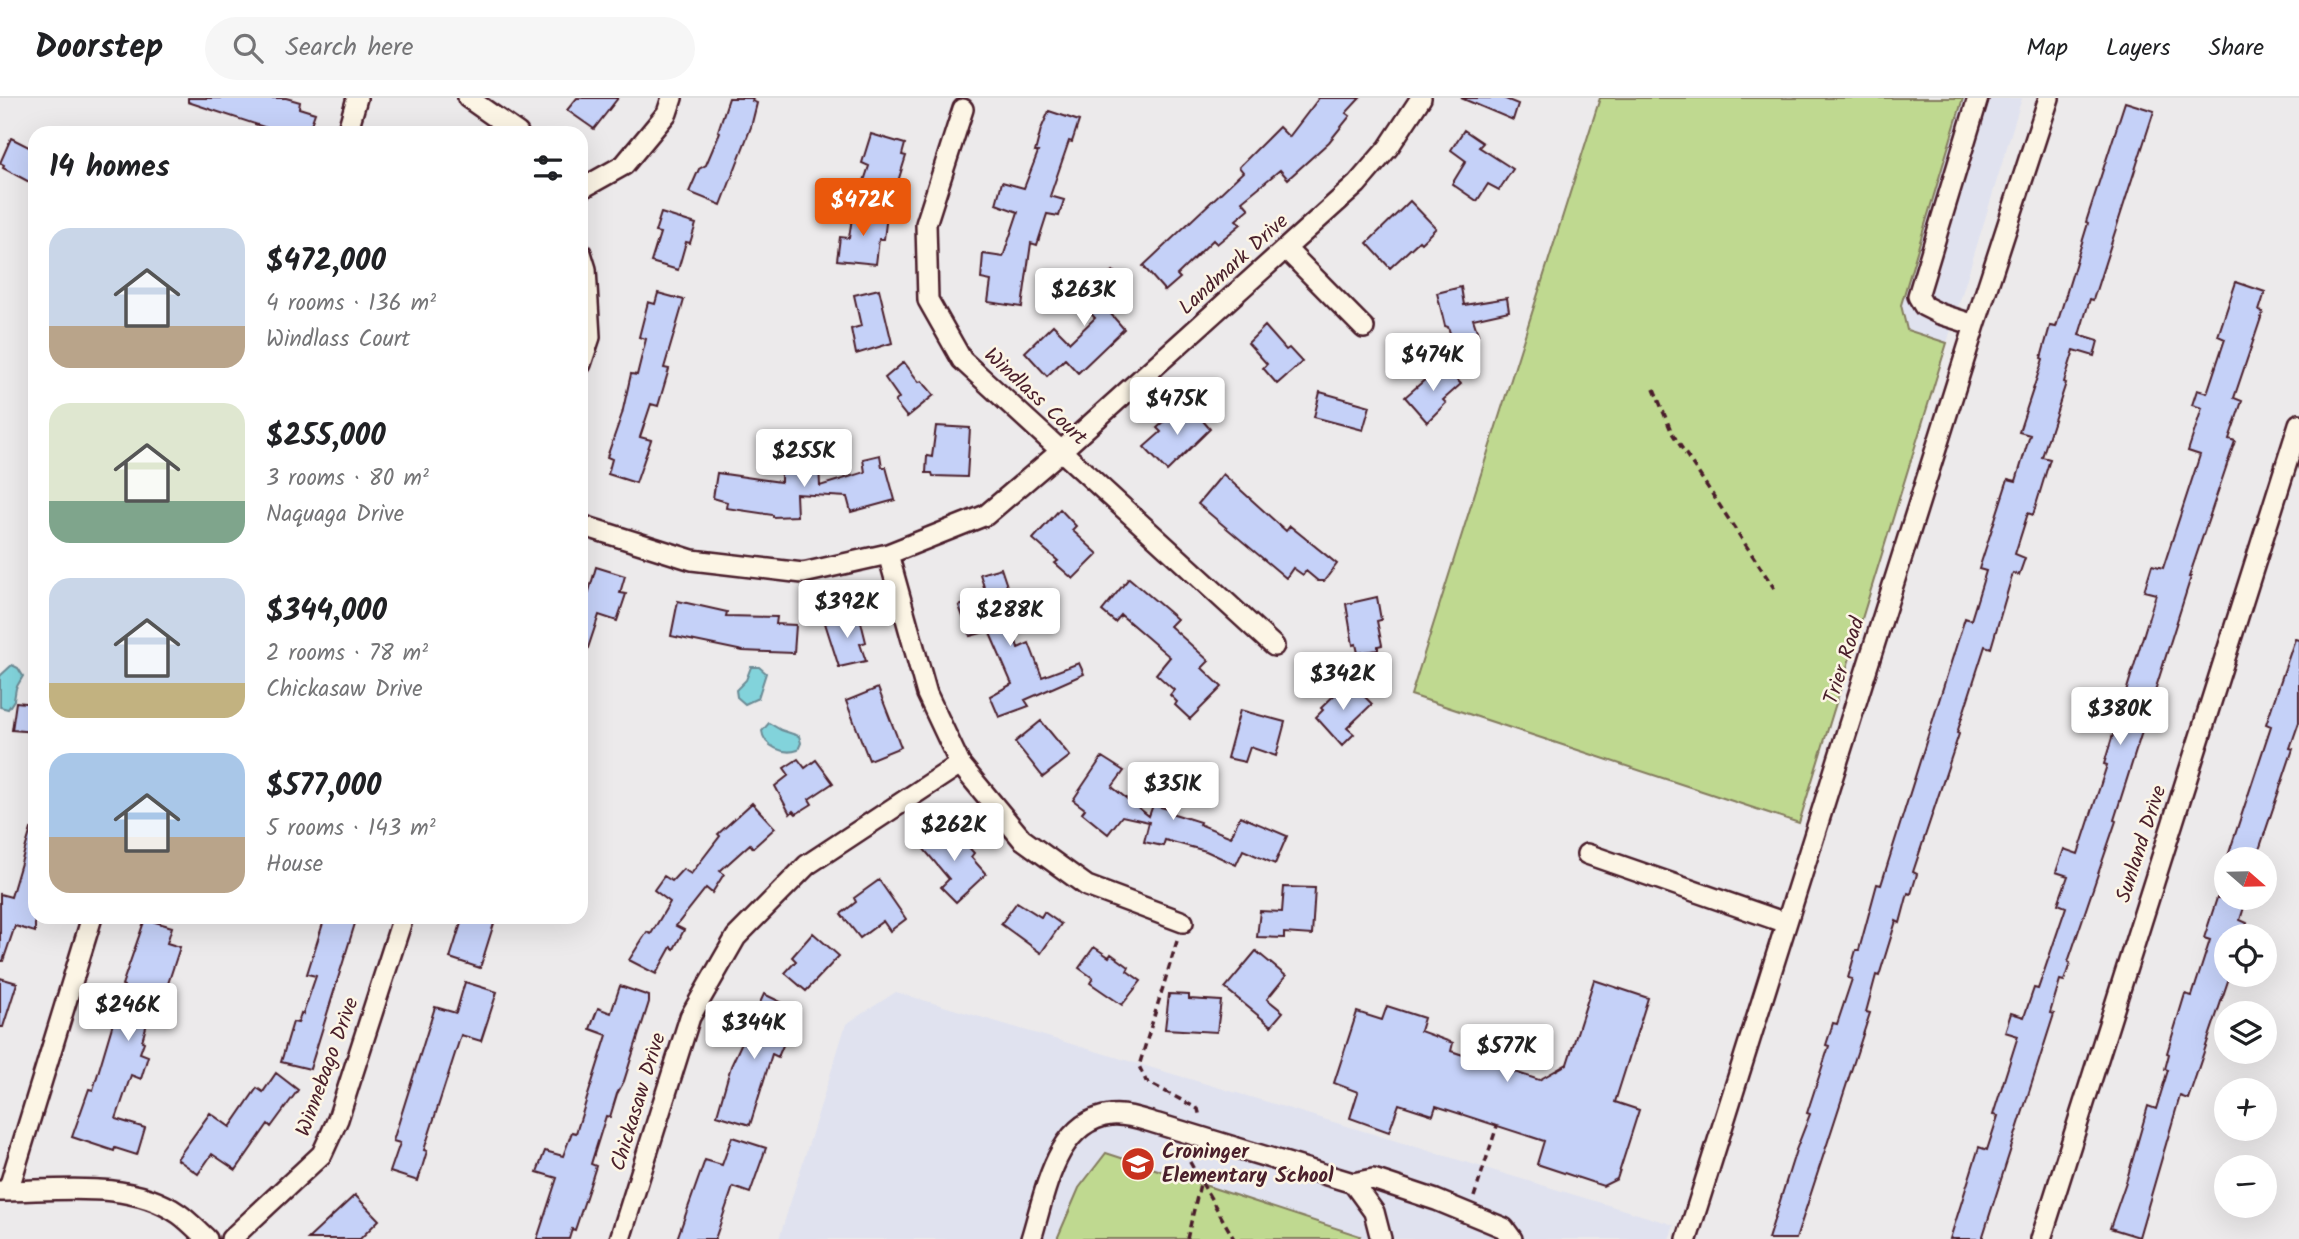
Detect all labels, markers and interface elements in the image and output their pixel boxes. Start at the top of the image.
search box [205,17,695,80]
text: Doorstep [35,22,163,75]
text: Search here [285,27,413,69]
icon: search [229,29,267,67]
text: Map [2026,29,2068,68]
text: Layers [2106,29,2170,68]
text: Share [2208,29,2264,68]
text: 14 homes [49,144,170,192]
icon: filters [529,149,567,187]
pin: $472K [814,178,912,238]
text: $472K [831,183,895,219]
street label: Landmark Drive [1171,206,1297,324]
text: $472,000 [266,238,386,286]
icon: home [105,256,189,340]
pin: $263K [1035,268,1133,328]
text: $263K [1051,273,1117,309]
text: 4 rooms · 136 m² [266,286,436,322]
text: Windlass Court [266,322,410,358]
pin: $474K [1384,334,1482,393]
text: $474K [1401,338,1465,374]
street label: Windlass Court [976,340,1095,455]
pin: $475K [1128,378,1226,437]
text: $475K [1146,382,1208,418]
text: $255,000 [266,413,386,461]
pin: $255K [755,430,853,489]
icon: home [105,431,189,515]
text: $255K [772,434,836,470]
text: 3 rooms · 80 m² [266,461,429,497]
text: Naquaga Drive [266,497,404,533]
pin: $392K [798,580,896,640]
text: $392K [814,585,880,621]
text: $344,000 [266,588,387,636]
pin: $288K [961,588,1059,648]
text: $288K [976,593,1044,629]
icon: home [105,606,189,690]
street label: Trier Road [1815,613,1875,709]
text: 2 rooms · 78 m² [266,636,428,672]
pin: $342K [1294,652,1392,712]
text: $342K [1310,657,1376,693]
text: Chickasaw Drive [266,672,423,708]
pin: $380K [2071,688,2169,747]
text: $380K [2087,692,2153,728]
pin: $351K [1124,762,1222,822]
text: $577,000 [266,763,381,811]
text: $351K [1144,767,1202,803]
icon: home [105,781,189,865]
street label: Sunland Drive [2108,781,2177,907]
pin: $262K [905,804,1003,863]
text: $262K [921,808,987,844]
text: 5 rooms · 143 m² [266,811,436,847]
text: House [266,847,323,883]
north arrow [2214,847,2277,910]
map controls [2214,847,2277,1218]
button: locate [2214,924,2277,987]
pin: $246K [79,984,177,1043]
text: $246K [95,988,161,1024]
street label: Winnebago Drive [288,992,369,1141]
button: layers [2214,1001,2277,1064]
pin: $344K [705,1002,803,1061]
text: $344K [721,1006,787,1042]
pin: $577K [1458,1024,1556,1084]
street label: Chickasaw Drive [602,1028,676,1175]
text: $577K [1477,1029,1537,1065]
button: + [2214,1078,2277,1141]
place label: Croninger Elementary School [1162,1136,1334,1193]
school or university icon: Croninger Elementary School [1119,1145,1157,1183]
button: − [2214,1155,2277,1218]

